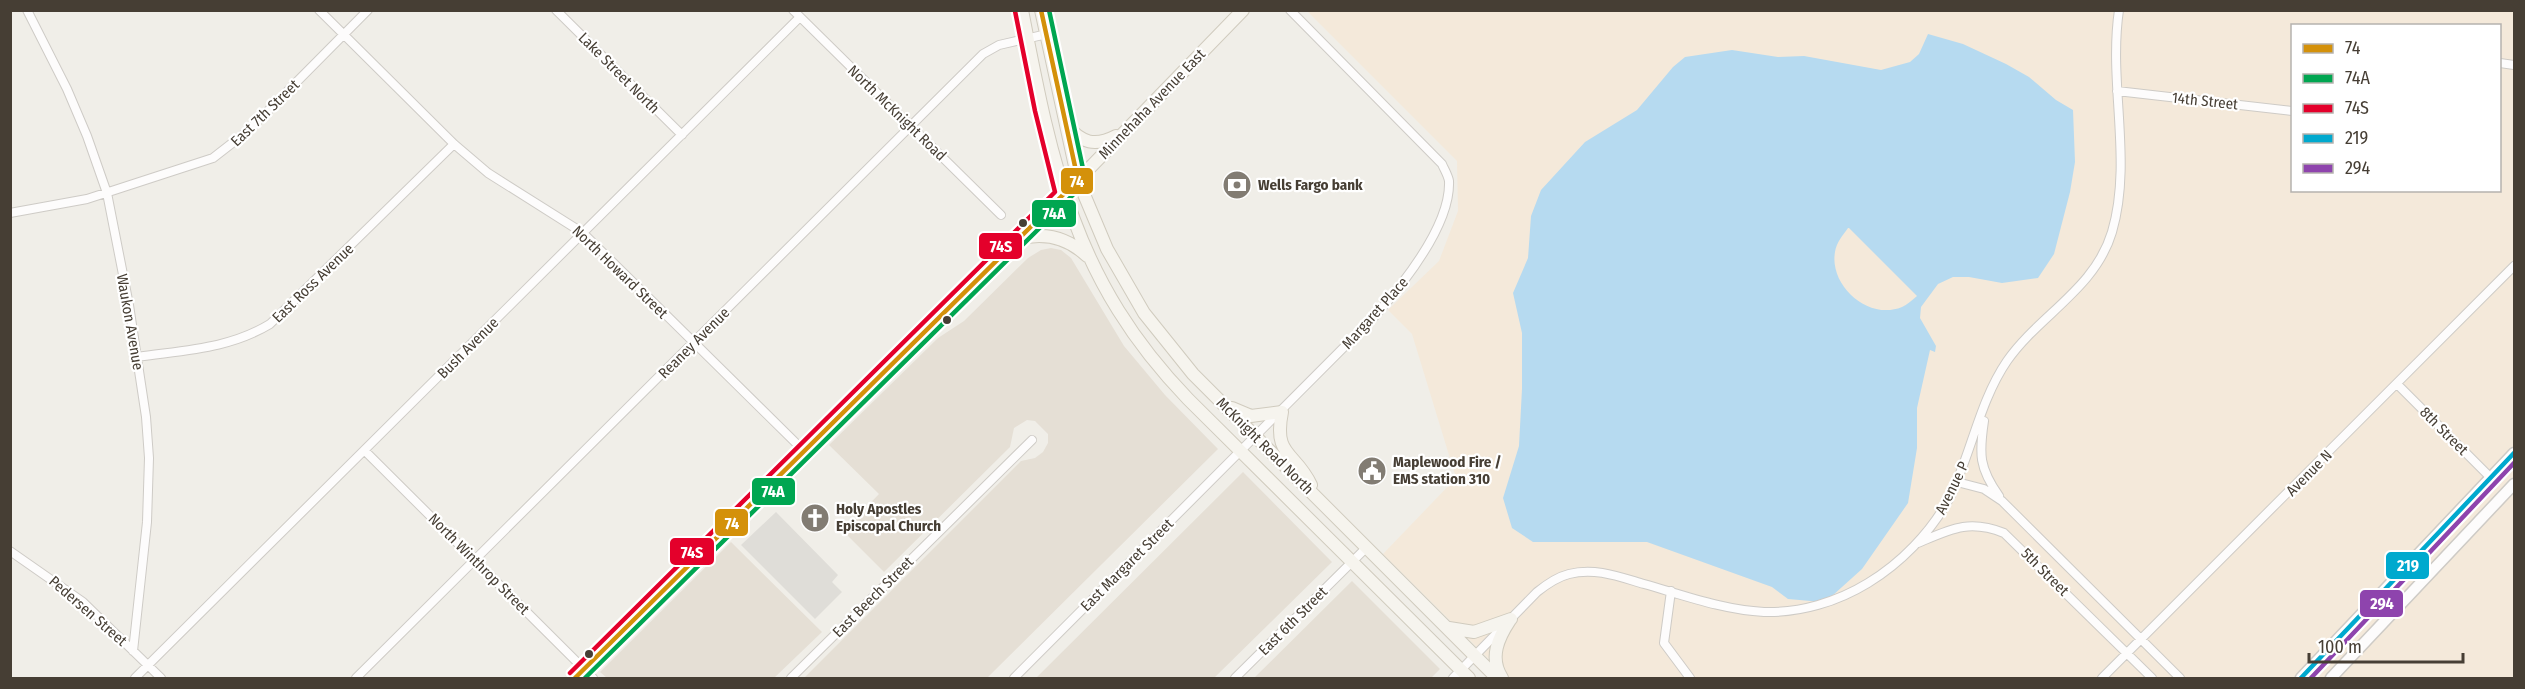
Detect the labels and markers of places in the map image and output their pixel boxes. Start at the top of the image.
bank icon: Wells Fargo bank [1221,169,1253,201]
place label: Wells Fargo bank [1258,176,1363,194]
unlabelled marker [1017,217,1029,229]
unlabelled marker [941,314,953,326]
place label: Maplewood Fire / EMS station 310 [1393,453,1502,488]
public building icon: Maplewood Fire / EMS station 310 [1356,455,1388,487]
place label: Holy Apostles Episcopal Church [836,500,941,535]
church icon: Holy Apostles Episcopal Church [799,502,831,534]
unlabelled marker [583,648,595,660]

